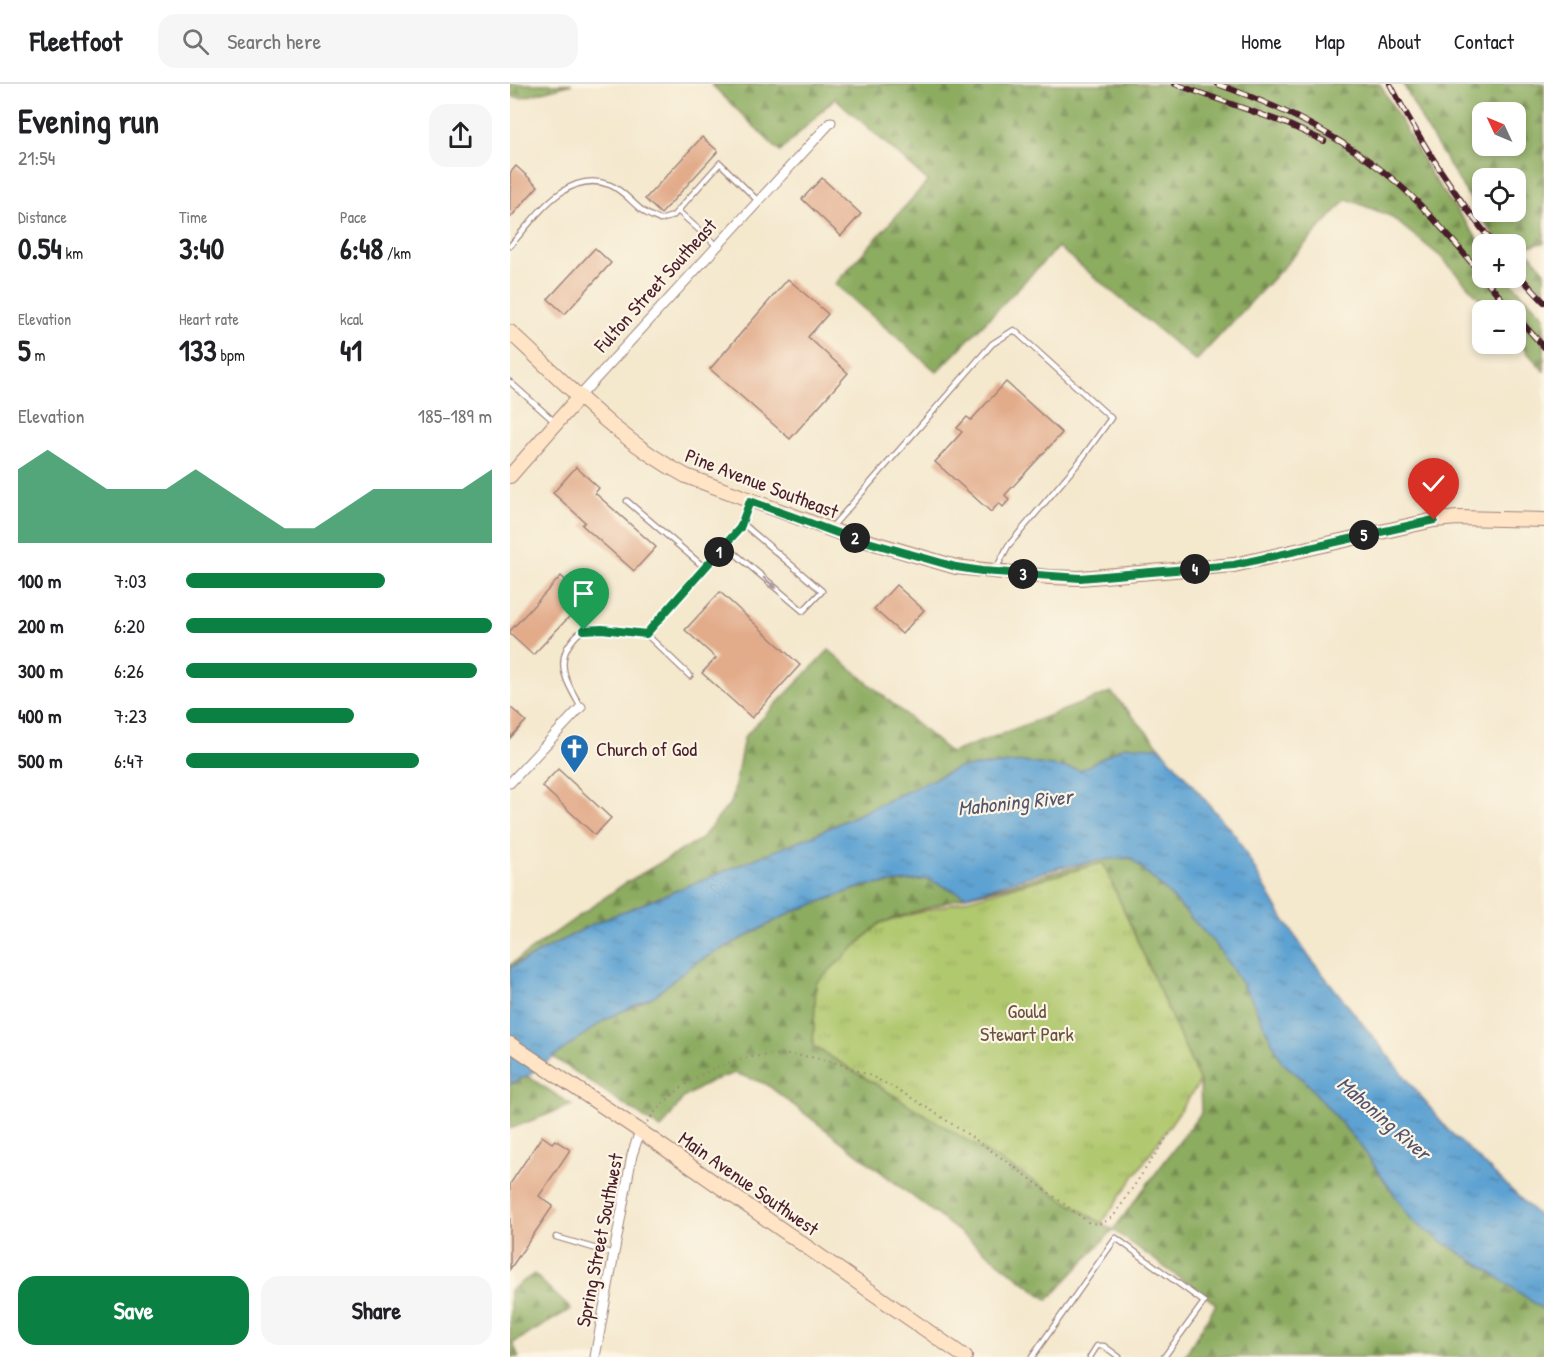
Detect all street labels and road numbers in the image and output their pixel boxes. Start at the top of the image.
street label: Fulton Street Southeast [587,211,723,358]
street label: Pine Avenue Southeast [682,441,843,525]
street label: Main Avenue Southwest [673,1124,825,1242]
street label: Spring Street Southwest [569,1150,629,1329]

